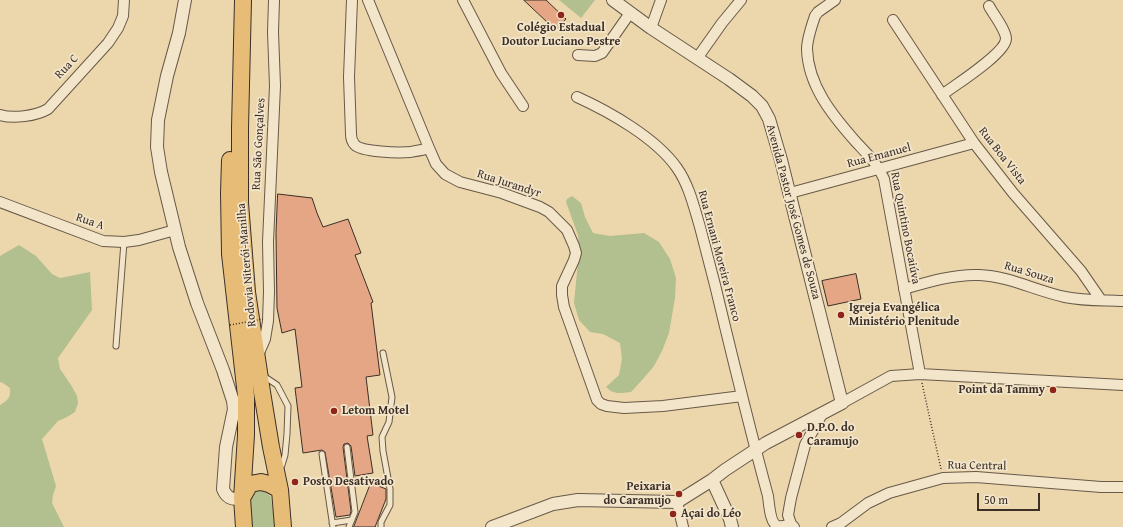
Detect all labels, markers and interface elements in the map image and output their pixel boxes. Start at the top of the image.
marker: Colégio Estadual Doutor Luciano Pestre [556,10,566,20]
place label: Colégio Estadual Doutor Luciano Pestre [502,21,620,49]
street label: Rua C [52,52,82,82]
street label: Rua São Gonçalves [249,97,269,191]
street label: Avenida Pastor José Gomes de Souza [763,123,823,301]
street label: Rua Boa Vista [975,124,1029,188]
street label: Rua Emanuel [846,141,912,171]
street label: Rua Jurandyr [475,167,543,201]
street label: Rua Quintino Bocaiúva [887,171,923,285]
street label: Rua Ernani Moreira Franco [695,189,743,323]
street label: Rodovia Niterói-Manilha [234,203,260,327]
street label: Rua A [74,210,106,234]
street label: Rua Souza [1002,259,1056,287]
place label: Igreja Evangélica Ministério Plenitude [849,301,959,329]
marker: Igreja Evangélica Ministério Plenitude [836,310,846,320]
place label: Point da Tammy [958,383,1045,397]
marker: Point da Tammy [1048,385,1058,395]
place label: Letom Motel [342,404,409,418]
marker: Letom Motel [329,406,339,416]
place label: D.P.O. do Caramujo [807,421,859,449]
marker: D.P.O. do Caramujo [794,430,804,440]
street label: Rua Central [948,458,1006,474]
place label: Posto Desativado [303,475,394,489]
marker: Posto Desativado [290,477,300,487]
place label: Peixaria do Caramujo [603,480,671,508]
scale bar [979,485,1042,511]
marker: Peixaria do Caramujo [674,489,684,499]
text: 50 m [984,491,1008,508]
place label: Açai do Léo [681,507,741,521]
marker: Açai do Léo [668,509,678,519]

